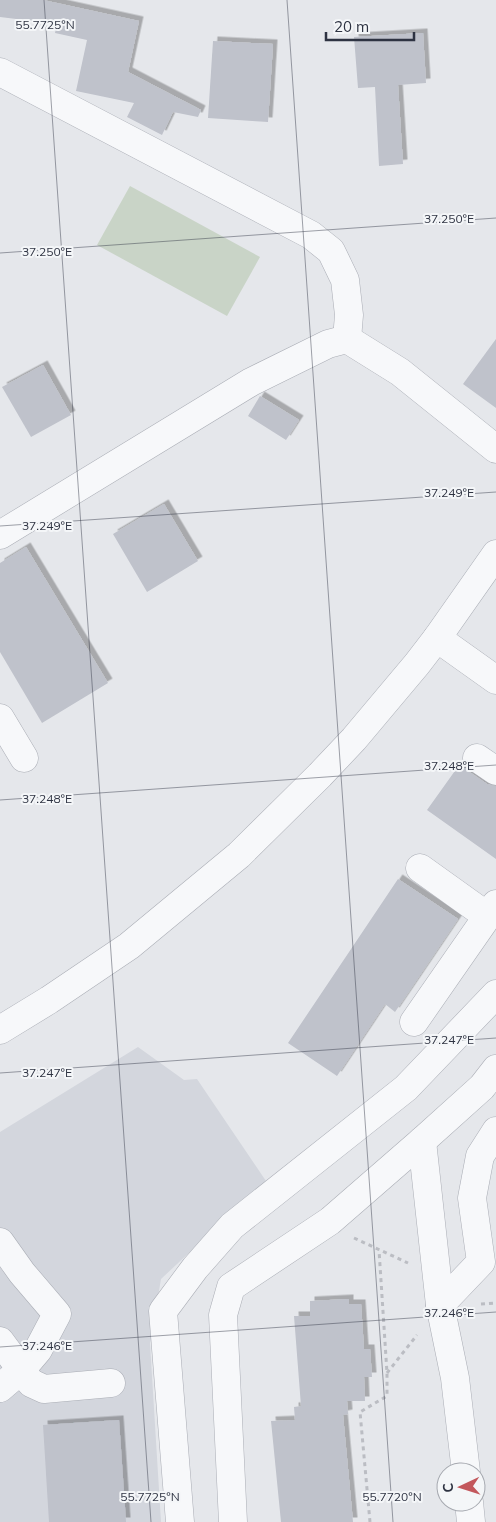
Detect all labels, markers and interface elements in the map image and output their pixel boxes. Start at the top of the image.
scale bar [326,10,414,42]
text: 55.7725°N [15,17,75,32]
text: 20 m [334,17,369,36]
text: 37.250°E [424,211,474,226]
text: 37.250°E [22,244,72,259]
text: 37.249°E [424,485,474,500]
text: 37.249°E [22,518,72,533]
text: 37.248°E [424,758,474,773]
text: 37.248°E [22,791,72,806]
text: 37.247°E [424,1032,474,1047]
text: 37.247°E [22,1065,72,1080]
text: 37.246°E [424,1305,474,1320]
text: 37.246°E [22,1338,72,1353]
north arrow [436,1462,486,1512]
text: С [439,1482,457,1493]
text: 55.7725°N [120,1489,180,1504]
text: 55.7720°N [362,1489,422,1504]

